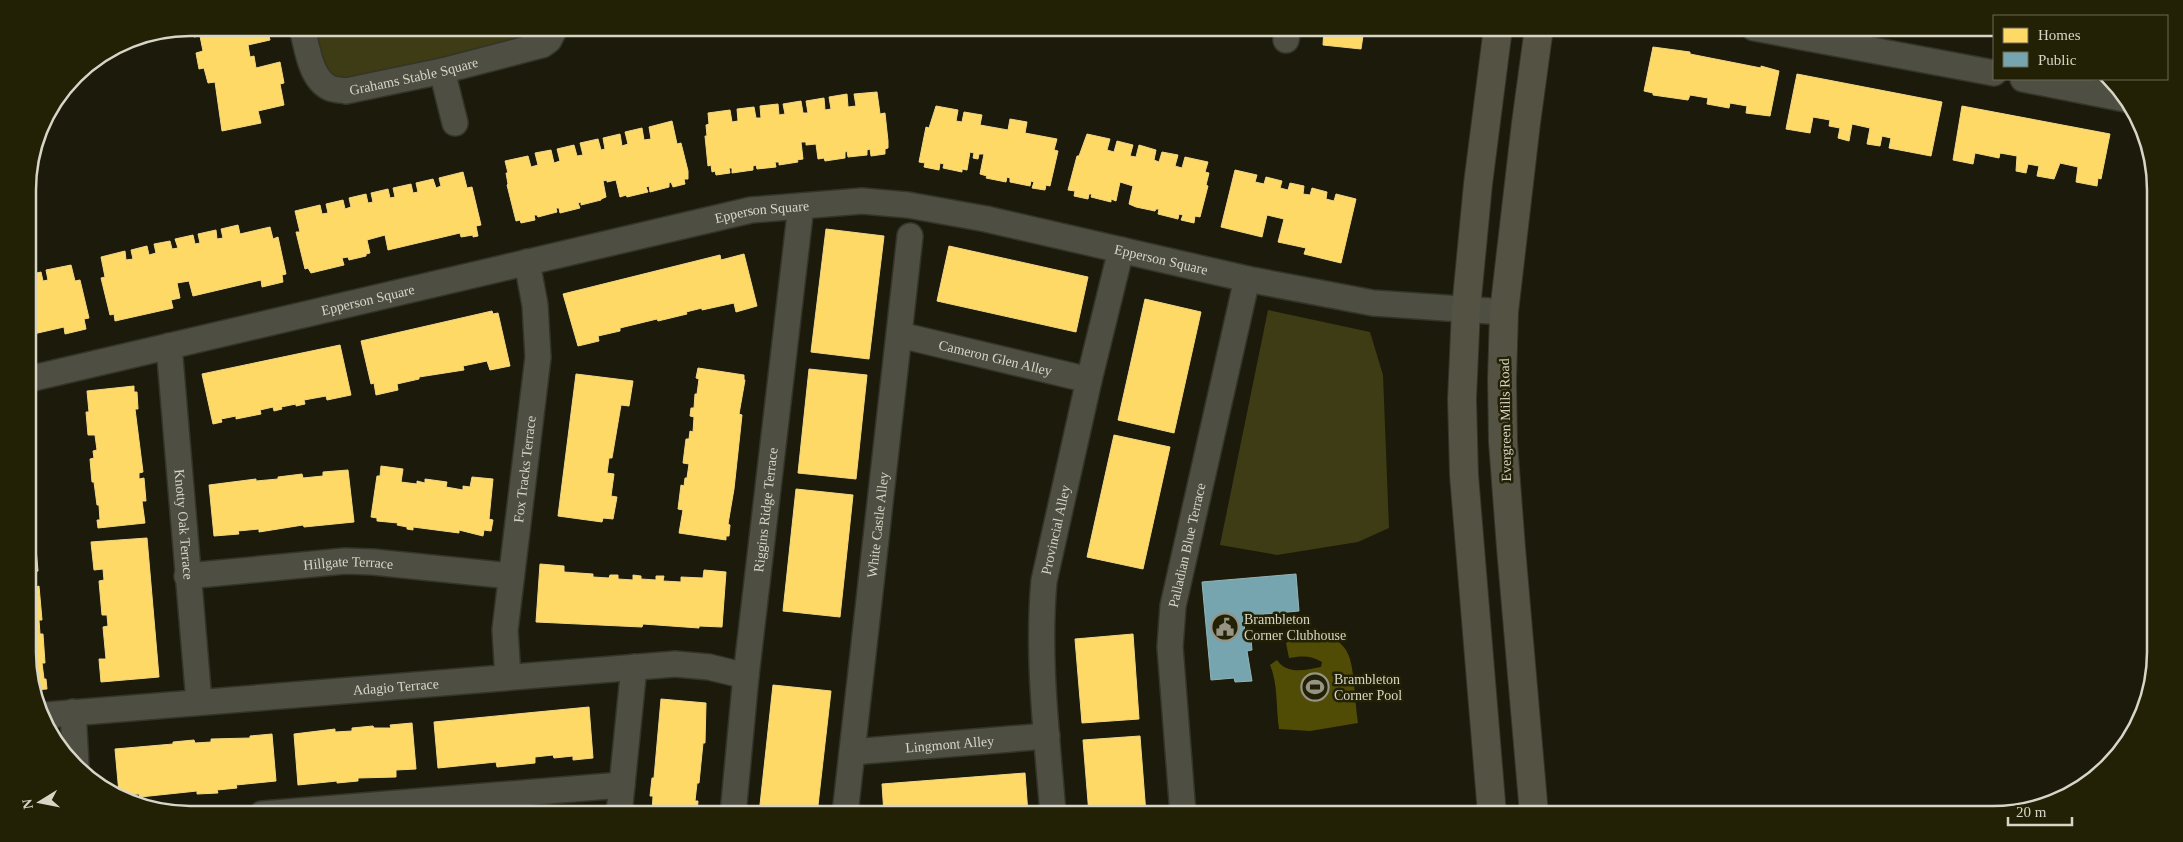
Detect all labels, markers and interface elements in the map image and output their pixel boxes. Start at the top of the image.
legend [1993,15,2168,80]
text: Homes [2038,27,2081,43]
text: Public [2038,52,2077,68]
street label: Grahams Stable Square [348,55,480,98]
street label: Epperson Square [713,198,810,226]
street label: Epperson Square [1113,242,1209,278]
street label: Epperson Square [320,282,416,318]
street label: Cameron Glen Alley [937,337,1053,379]
street label: Evergreen Mills Road [1497,358,1514,482]
street label: Fox Tracks Terrace [511,415,539,524]
street label: Riggins Ridge Terrace [751,447,781,573]
street label: Knotty Oak Terrace [171,469,196,580]
street label: White Castle Alley [865,471,891,579]
street label: Palladian Blue Terrace [1166,482,1209,609]
street label: Provincial Alley [1039,484,1073,576]
street label: Hillgate Terrace [303,554,394,573]
public building icon: Brambleton Corner Clubhouse [1210,612,1240,642]
place label: Brambleton Corner Clubhouse [1244,612,1346,643]
sports icon: Brambleton Corner Pool [1300,672,1330,702]
place label: Brambleton Corner Pool [1334,672,1402,703]
street label: Adagio Terrace [352,676,439,698]
street label: Lingmont Alley [905,733,995,756]
north arrow [15,777,65,827]
scale bar [2008,794,2072,826]
text: N [19,798,36,810]
text: 20 m [2016,804,2047,820]

